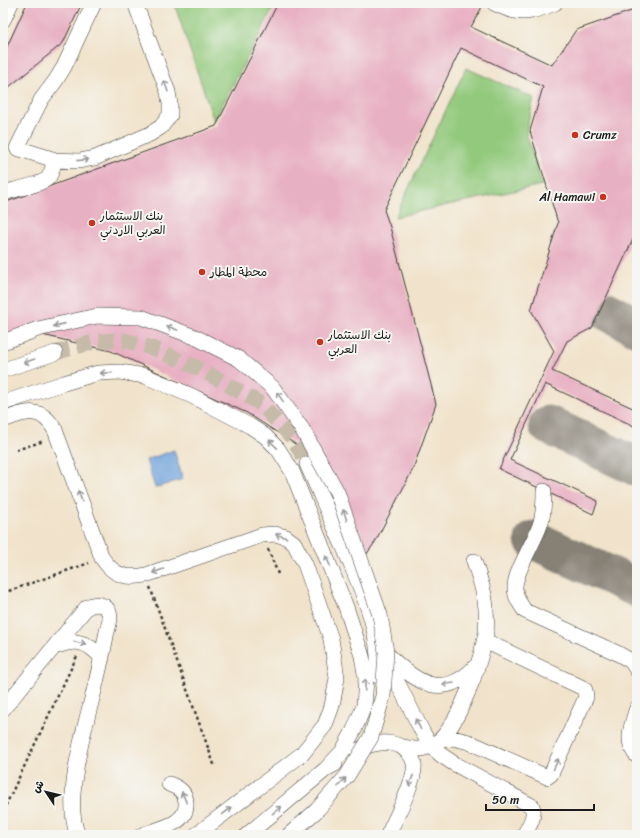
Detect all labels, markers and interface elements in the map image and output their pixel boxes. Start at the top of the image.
one-way arrow [161,81,169,93]
place label: Crumz [583,124,617,146]
marker: Crumz [570,130,580,140]
one-way arrow [76,156,89,164]
place label: Al Hamawi [538,186,596,208]
marker: Al Hamawi [598,192,608,202]
place label: بنك الاستثمار العربي الاردني [99,205,166,241]
marker: بنك الاستثمار العربي الاردني [87,218,97,228]
place label: محطة المطار [209,261,267,283]
marker: محطة المطار [197,267,207,277]
one-way arrow [53,321,66,329]
one-way arrow [167,324,179,332]
place label: بنك الاستثمار العربي [327,324,391,360]
marker: بنك الاستثمار العربي [315,337,325,347]
one-way arrow [23,358,35,366]
one-way arrow [100,369,113,377]
one-way arrow [276,392,284,403]
one-way arrow [269,440,279,449]
one-way arrow [75,490,83,502]
one-way arrow [341,508,348,521]
one-way arrow [275,532,288,539]
one-way arrow [324,556,332,568]
one-way arrow [152,568,164,576]
one-way arrow [73,640,86,648]
one-way arrow [361,679,369,692]
one-way arrow [442,680,455,688]
one-way arrow [414,718,421,730]
one-way arrow [552,758,560,770]
north arrow [26,772,66,812]
one-way arrow [407,774,415,786]
text: ش [27,776,49,797]
one-way arrow [337,777,347,787]
scale bar [486,786,594,812]
text: 50 m [492,789,519,811]
one-way arrow [179,791,187,803]
one-way arrow [271,806,282,815]
one-way arrow [221,807,232,816]

